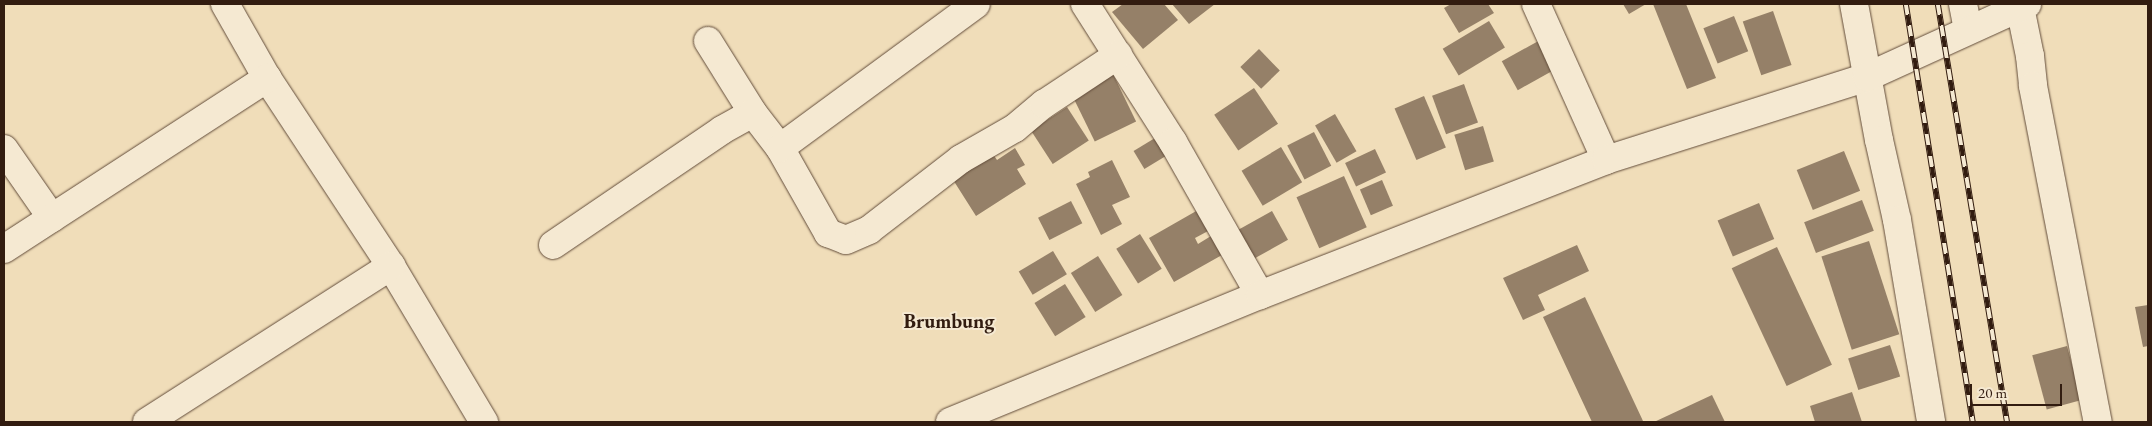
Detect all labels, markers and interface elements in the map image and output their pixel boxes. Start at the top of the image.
district label: Brumbung [904,309,994,333]
scale bar [1972,374,2064,406]
text: 20 m [1978,383,2007,402]

